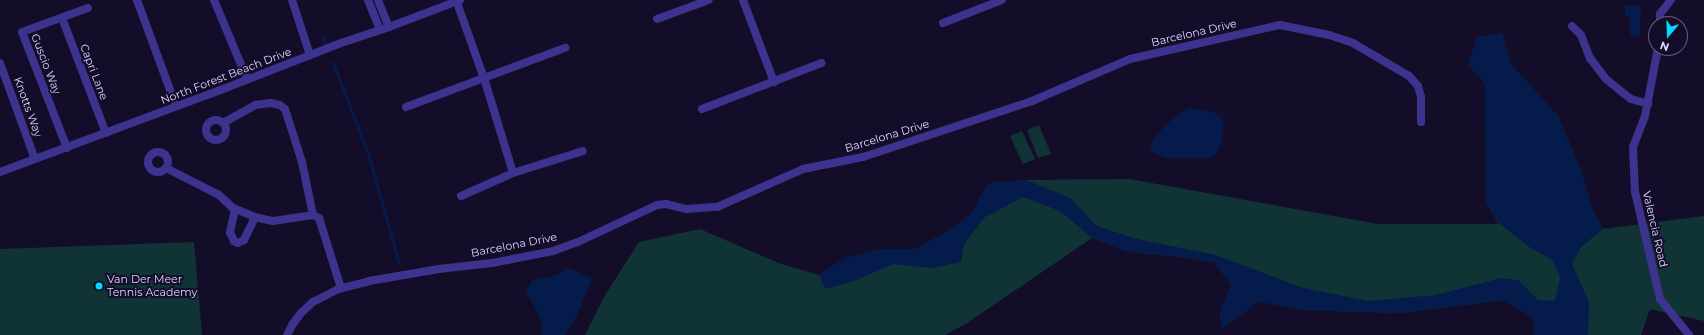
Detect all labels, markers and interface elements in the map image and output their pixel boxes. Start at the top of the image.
north arrow [1648,16,1688,56]
street label: Barcelona Drive [1150,17,1238,49]
street label: Guscio Way [28,32,64,96]
text: N [1658,38,1671,54]
street label: Capri Lane [77,42,111,102]
street label: North Forest Beach Drive [159,45,293,107]
street label: Knotts Way [11,75,45,139]
street label: Barcelona Drive [843,117,931,155]
street label: Valencia Road [1640,190,1670,268]
street label: Barcelona Drive [470,230,558,260]
place label: Van Der Meer Tennis Academy [107,273,197,299]
marker: Van Der Meer Tennis Academy [94,281,104,291]

